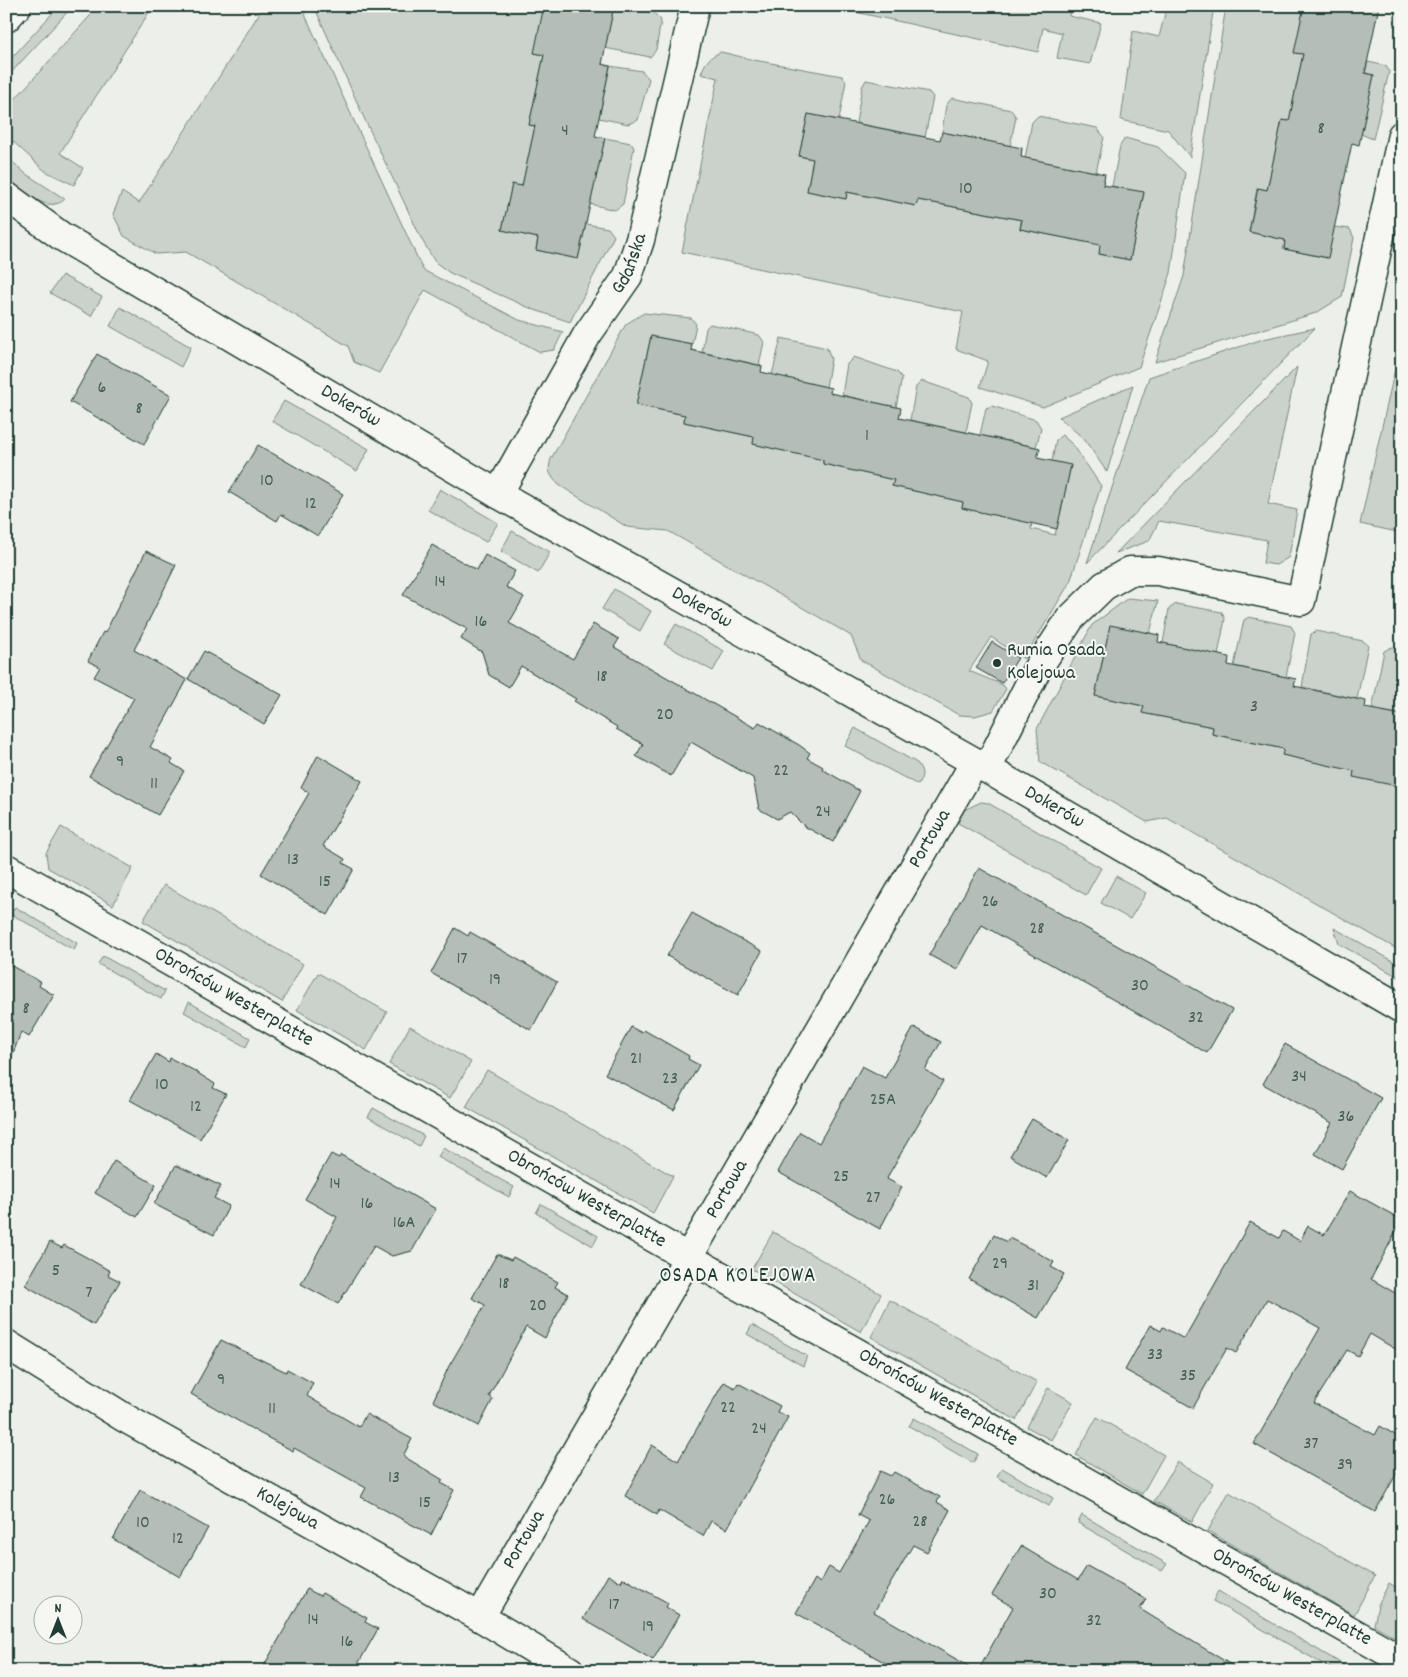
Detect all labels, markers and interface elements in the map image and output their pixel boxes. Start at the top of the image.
house number: 8 [1317,117,1325,142]
house number: 4 [561,119,569,144]
house number: 10 [959,177,973,202]
street label: Gdańska [605,230,655,301]
house number: 6 [98,376,106,401]
street label: Dokerów [315,378,386,436]
house number: 8 [135,397,143,422]
house number: 1 [865,424,869,449]
house number: 10 [260,469,274,494]
house number: 12 [305,492,317,517]
house number: 14 [434,570,446,595]
street label: Dokerów [666,580,737,637]
house number: 16 [475,610,487,635]
place label: Rumia Osada Kolejowa [1007,637,1105,688]
marker: Rumia Osada Kolejowa [991,657,1003,669]
house number: 18 [596,665,608,690]
house number: 3 [1250,695,1258,720]
house number: 20 [656,703,674,728]
house number: 9 [116,750,124,775]
house number: 22 [773,759,789,784]
house number: 11 [150,772,158,797]
street label: Dokerów [1019,779,1090,836]
house number: 24 [815,800,831,825]
street label: Portowa [902,804,959,874]
house number: 13 [287,848,299,873]
house number: 15 [319,870,331,895]
house number: 26 [982,890,998,915]
house number: 28 [1029,917,1045,942]
street label: Obrońców Westerplatte [149,941,319,1055]
house number: 17 [457,947,468,972]
house number: 19 [489,968,501,993]
house number: 30 [1131,974,1149,999]
house number: 8 [22,997,30,1022]
house number: 32 [1188,1006,1204,1031]
house number: 21 [630,1047,642,1072]
house number: 34 [1291,1065,1307,1090]
house number: 23 [662,1067,678,1092]
house number: 10 [155,1073,169,1098]
house number: 25A [870,1088,896,1113]
house number: 12 [190,1095,202,1120]
house number: 36 [1338,1105,1354,1130]
street label: Obrońców Westerplatte [501,1143,671,1256]
street label: Portowa [699,1154,756,1224]
house number: 25 [833,1165,849,1190]
house number: 14 [329,1172,341,1197]
house number: 27 [866,1186,880,1211]
house number: 16 [361,1192,373,1217]
house number: 16A [393,1211,415,1236]
house number: 29 [992,1252,1008,1277]
house number: 5 [52,1259,60,1284]
district label: OSADA KOLEJOWA [660,1262,817,1292]
house number: 18 [498,1272,510,1297]
house number: 31 [1027,1274,1039,1299]
house number: 7 [86,1281,93,1306]
house number: 20 [529,1294,547,1319]
street label: Obrońców Westerplatte [853,1342,1023,1455]
house number: 33 [1147,1343,1163,1368]
house number: 35 [1180,1364,1196,1389]
house number: 9 [217,1368,225,1393]
house number: 22 [720,1396,736,1421]
house number: 11 [268,1397,276,1422]
house number: 24 [751,1417,767,1442]
house number: 37 [1304,1432,1319,1457]
house number: 39 [1337,1453,1353,1478]
house number: 13 [388,1466,400,1491]
street label: Kolejowa [251,1480,324,1538]
house number: 26 [879,1488,895,1513]
house number: 15 [419,1491,431,1516]
street label: Portowa [496,1505,553,1575]
house number: 28 [912,1510,928,1535]
house number: 10 [136,1511,150,1536]
house number: 12 [172,1527,184,1552]
street label: Obrońców Westerplatte [1206,1541,1377,1654]
house number: 30 [1039,1582,1057,1607]
house number: 17 [609,1593,620,1618]
north arrow [32,1594,82,1644]
text: N [55,1599,62,1619]
house number: 14 [307,1608,319,1633]
house number: 32 [1086,1609,1102,1634]
house number: 19 [642,1615,654,1640]
house number: 16 [341,1630,353,1655]

